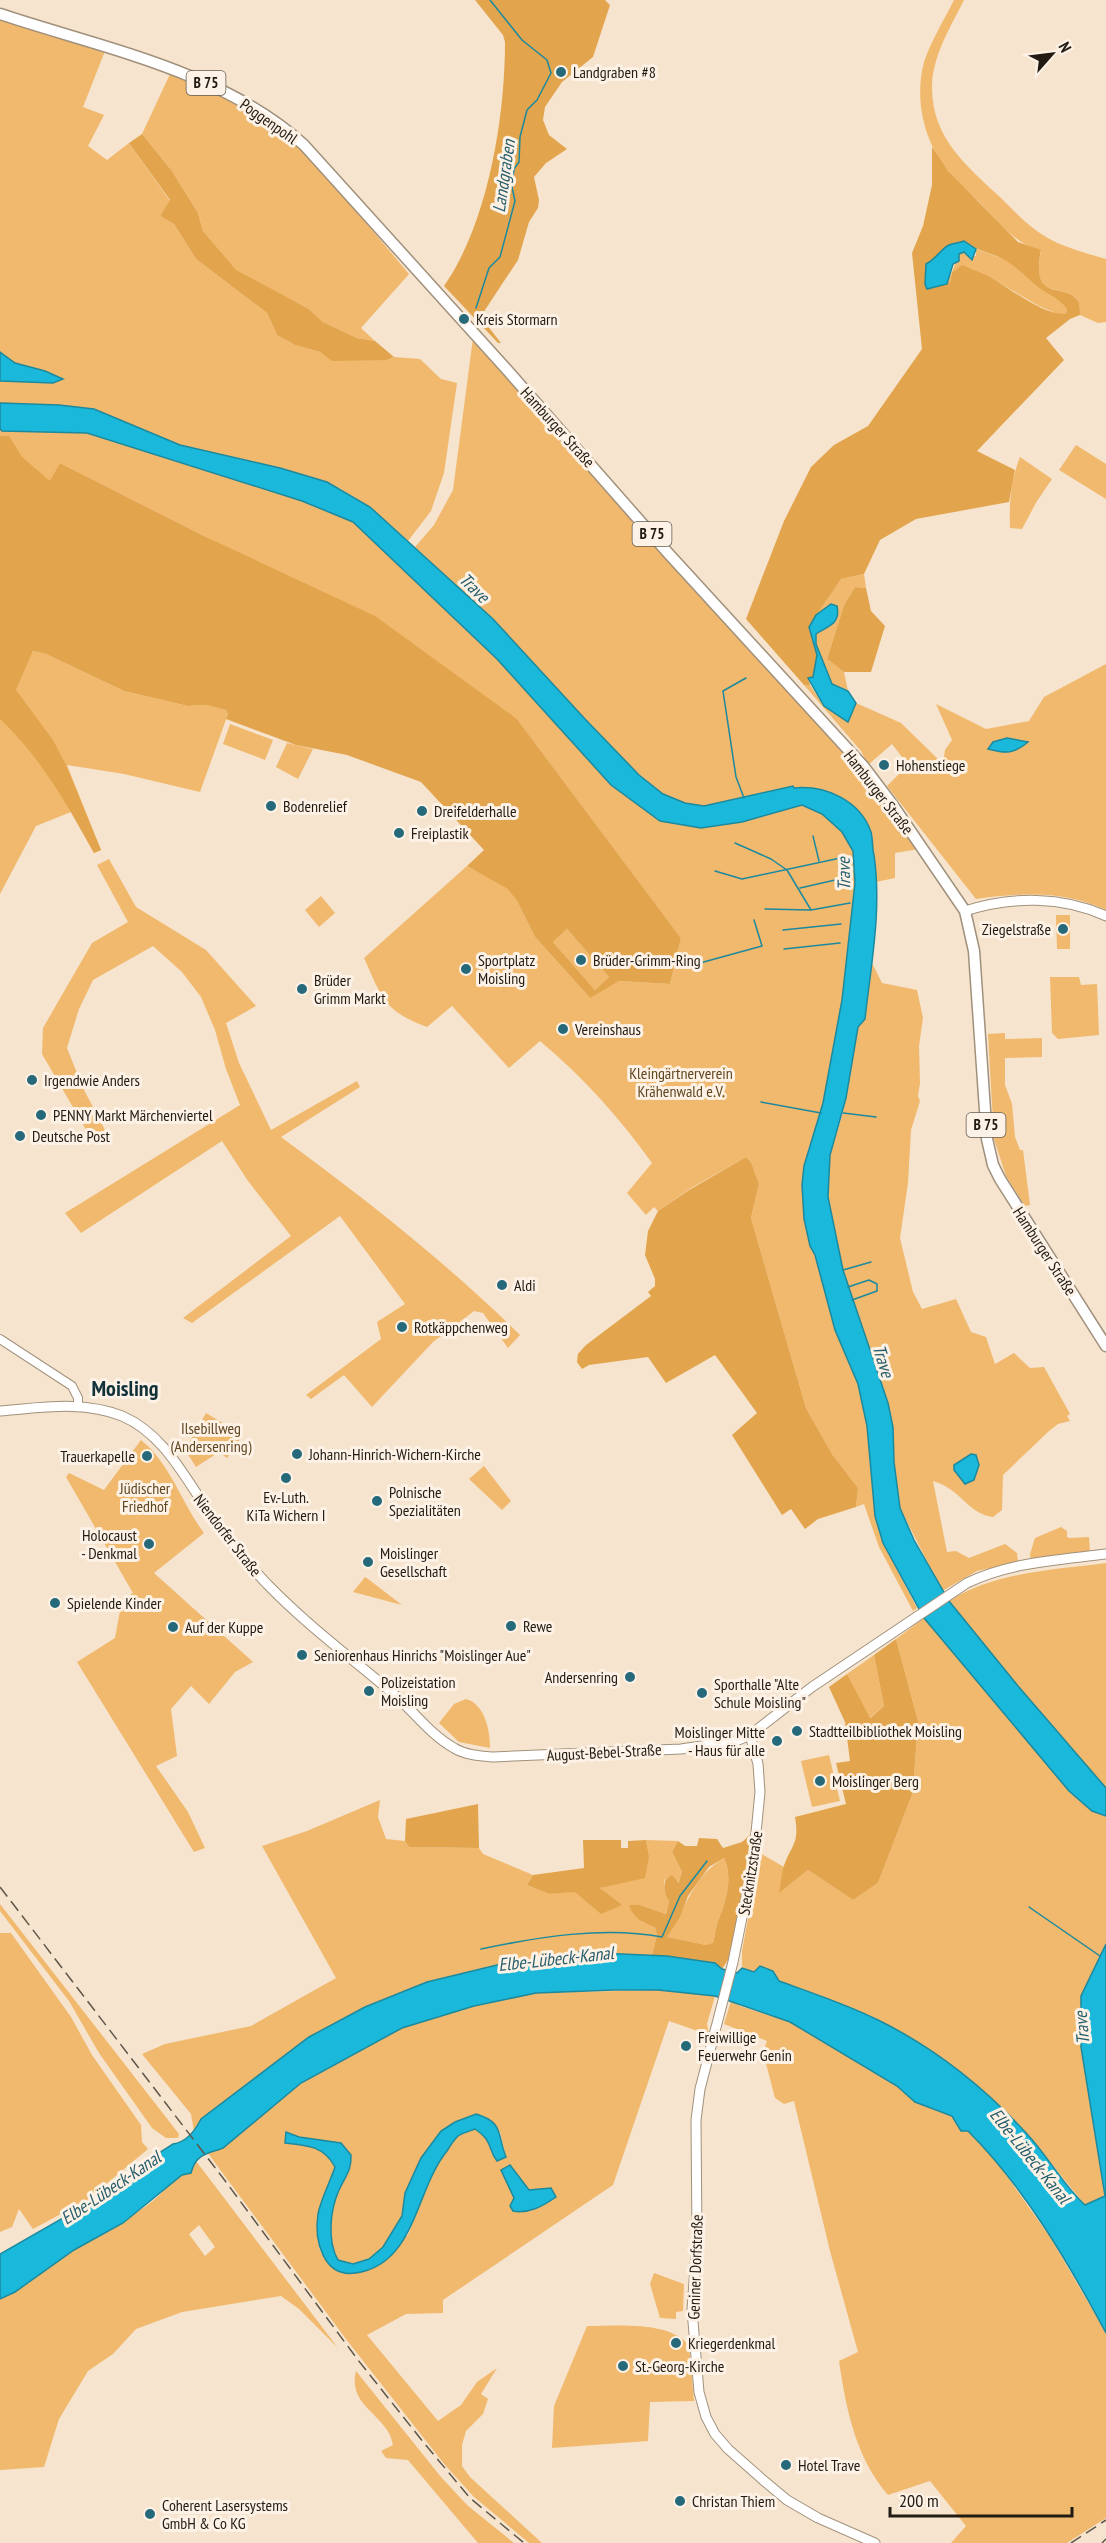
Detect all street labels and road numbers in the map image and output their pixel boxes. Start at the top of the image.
road number: B 75 [186,71,226,95]
street label: Poggenpohl [236,94,302,148]
street label: Hamburger Straße [517,383,599,471]
road number: B 75 [632,522,672,546]
street label: Hamburger Straße [840,746,918,838]
road number: B 75 [966,1113,1006,1137]
street label: Hamburger Straße [1009,1203,1081,1299]
street label: Niendorfer Straße [190,1490,266,1580]
street label: August-Bebel-Straße [546,1739,662,1765]
street label: Stecknitzstraße [733,1829,767,1917]
street label: Geniner Dorfstraße [683,2214,707,2320]

